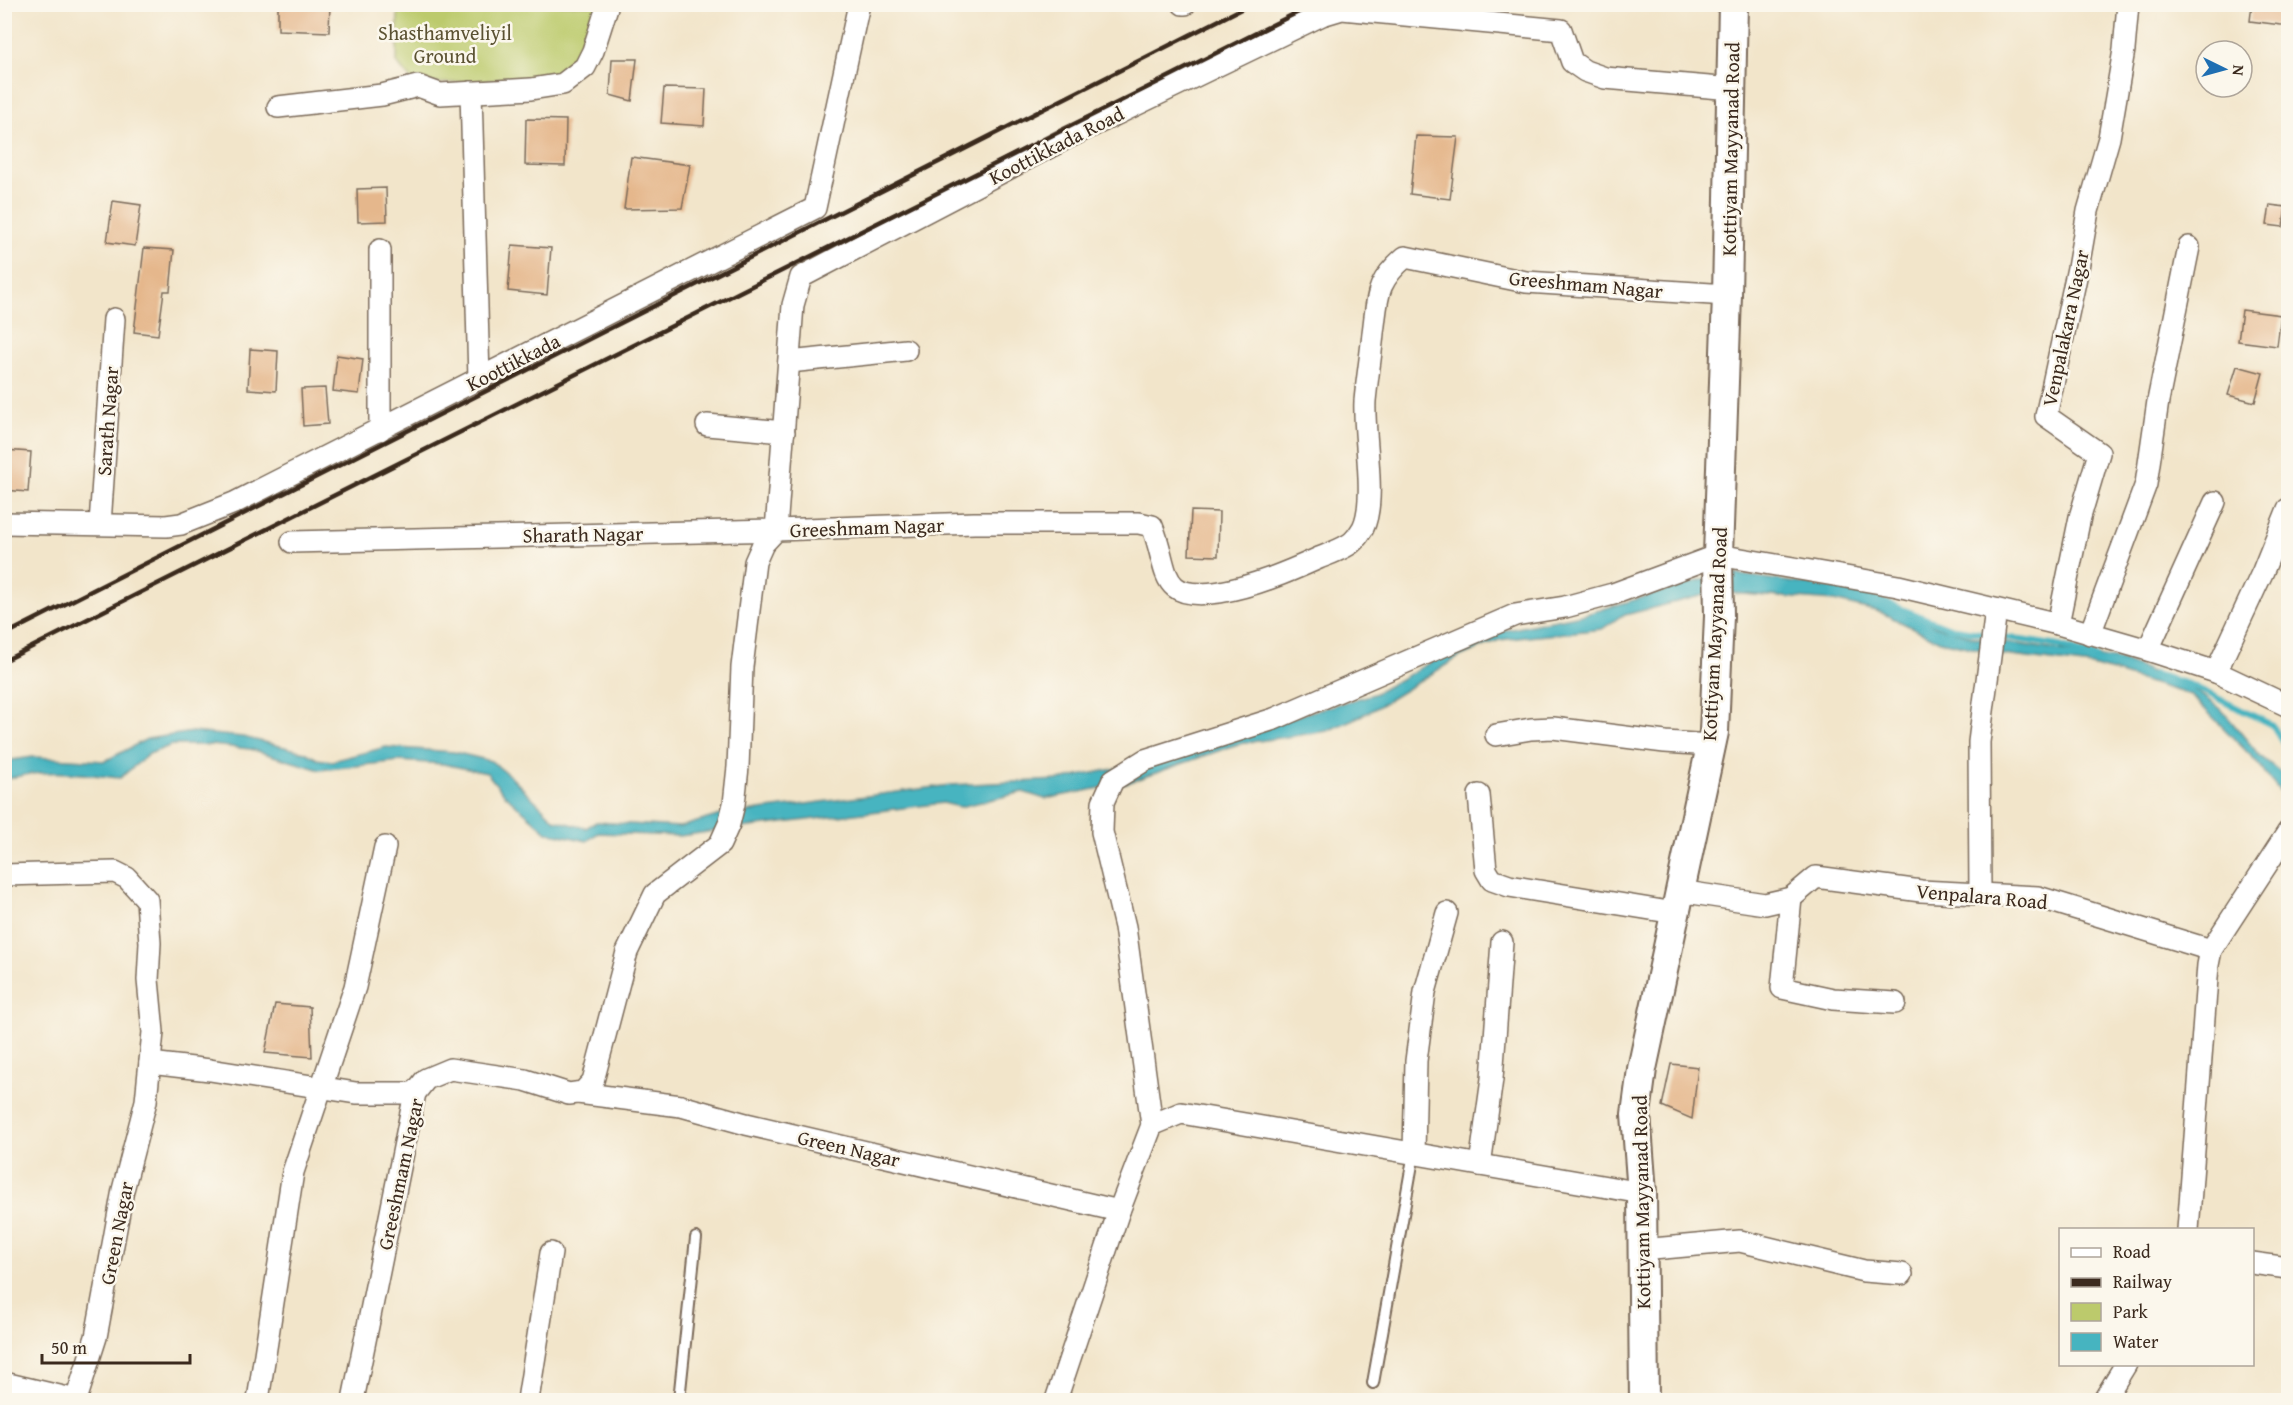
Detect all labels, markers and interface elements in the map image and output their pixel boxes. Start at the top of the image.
park label: Shasthamveliyil Ground [378,18,512,70]
north arrow [2194,39,2254,99]
street label: Kottiyam Mayyanad Road [1714,41,1746,256]
text: N [2226,64,2251,77]
street label: Koottikkada Road [983,98,1129,192]
street label: Venpalakara Nagar [2034,247,2096,409]
street label: Greeshmam Nagar [1508,263,1664,305]
street label: Koottikkada [461,326,565,398]
street label: Sarath Nagar [89,365,125,477]
street label: Greeshmam Nagar [789,510,945,544]
street label: Sharath Nagar [522,518,644,550]
street label: Kottiyam Mayyanad Road [1694,526,1734,742]
street label: Venpalara Road [1915,876,2049,916]
street label: Kottiyam Mayyanad Road [1625,1094,1657,1309]
street label: Greeshmam Nagar [370,1095,430,1253]
street label: Green Nagar [795,1122,903,1174]
street label: Green Nagar [92,1179,140,1287]
legend [2059,1228,2254,1366]
text: Road [2113,1238,2151,1265]
text: Railway [2113,1268,2172,1295]
text: Park [2113,1298,2149,1325]
scale bar [42,1327,190,1365]
text: Water [2113,1328,2159,1355]
text: 50 m [51,1334,87,1361]

